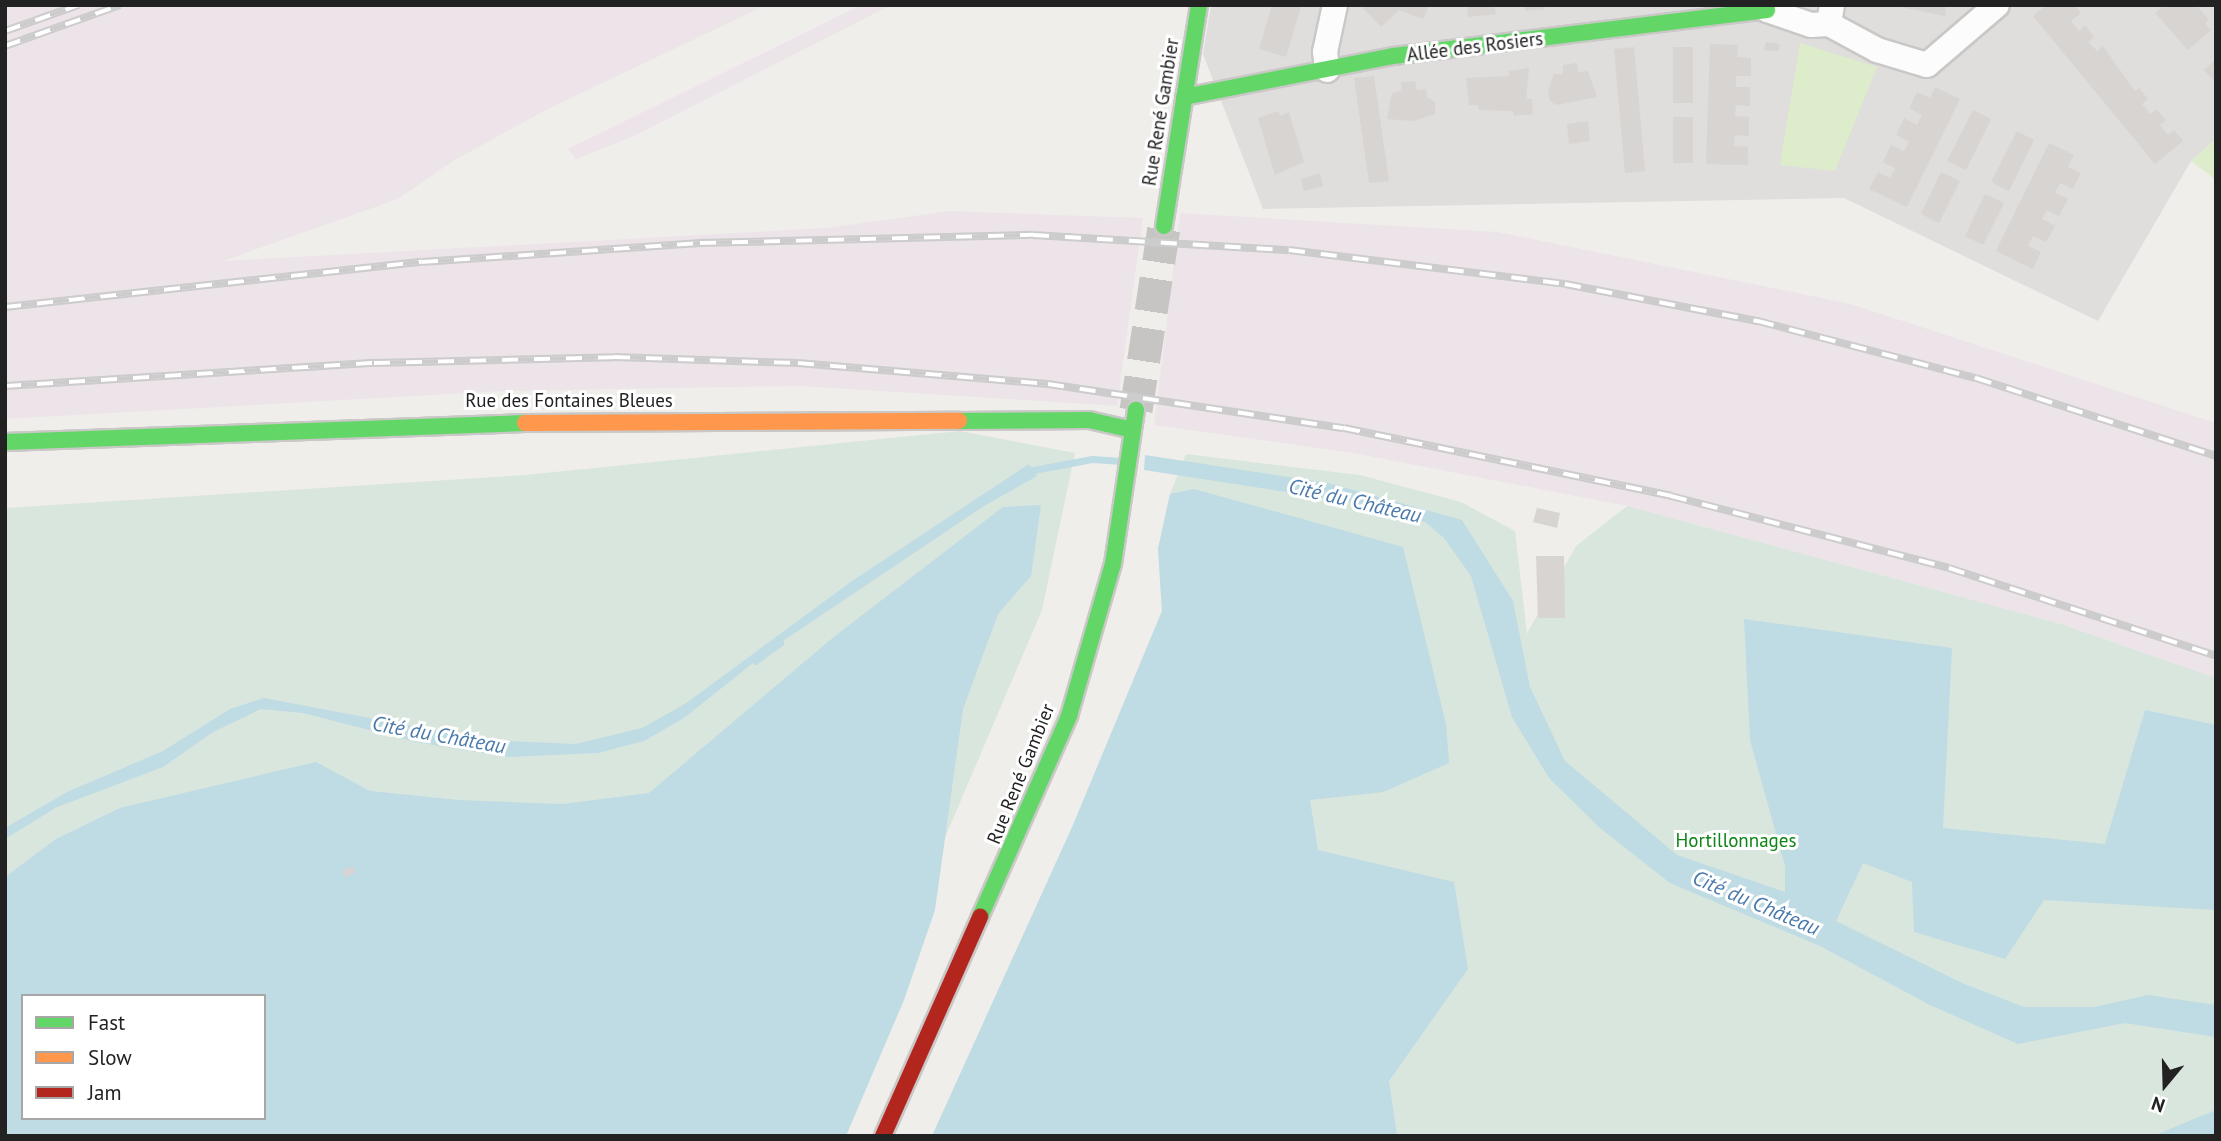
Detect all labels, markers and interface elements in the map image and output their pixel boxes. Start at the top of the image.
street label: Allée des Rosiers [1406,27,1544,67]
street label: Rue René Gambier [1138,37,1184,187]
street label: Rue des Fontaines Bleues [465,390,673,412]
water label: Cité du Château [1286,473,1424,529]
street label: Rue René Gambier [982,701,1060,847]
water label: Cité du Château [370,711,508,759]
park label: Hortillonnages [1676,830,1796,852]
water label: Cité du Château [1689,865,1823,941]
legend [21,994,266,1120]
text: Fast [88,1009,125,1036]
text: Slow [88,1044,132,1071]
north arrow [2130,1050,2200,1120]
text: Jam [88,1079,122,1106]
text: N [2148,1091,2168,1118]

